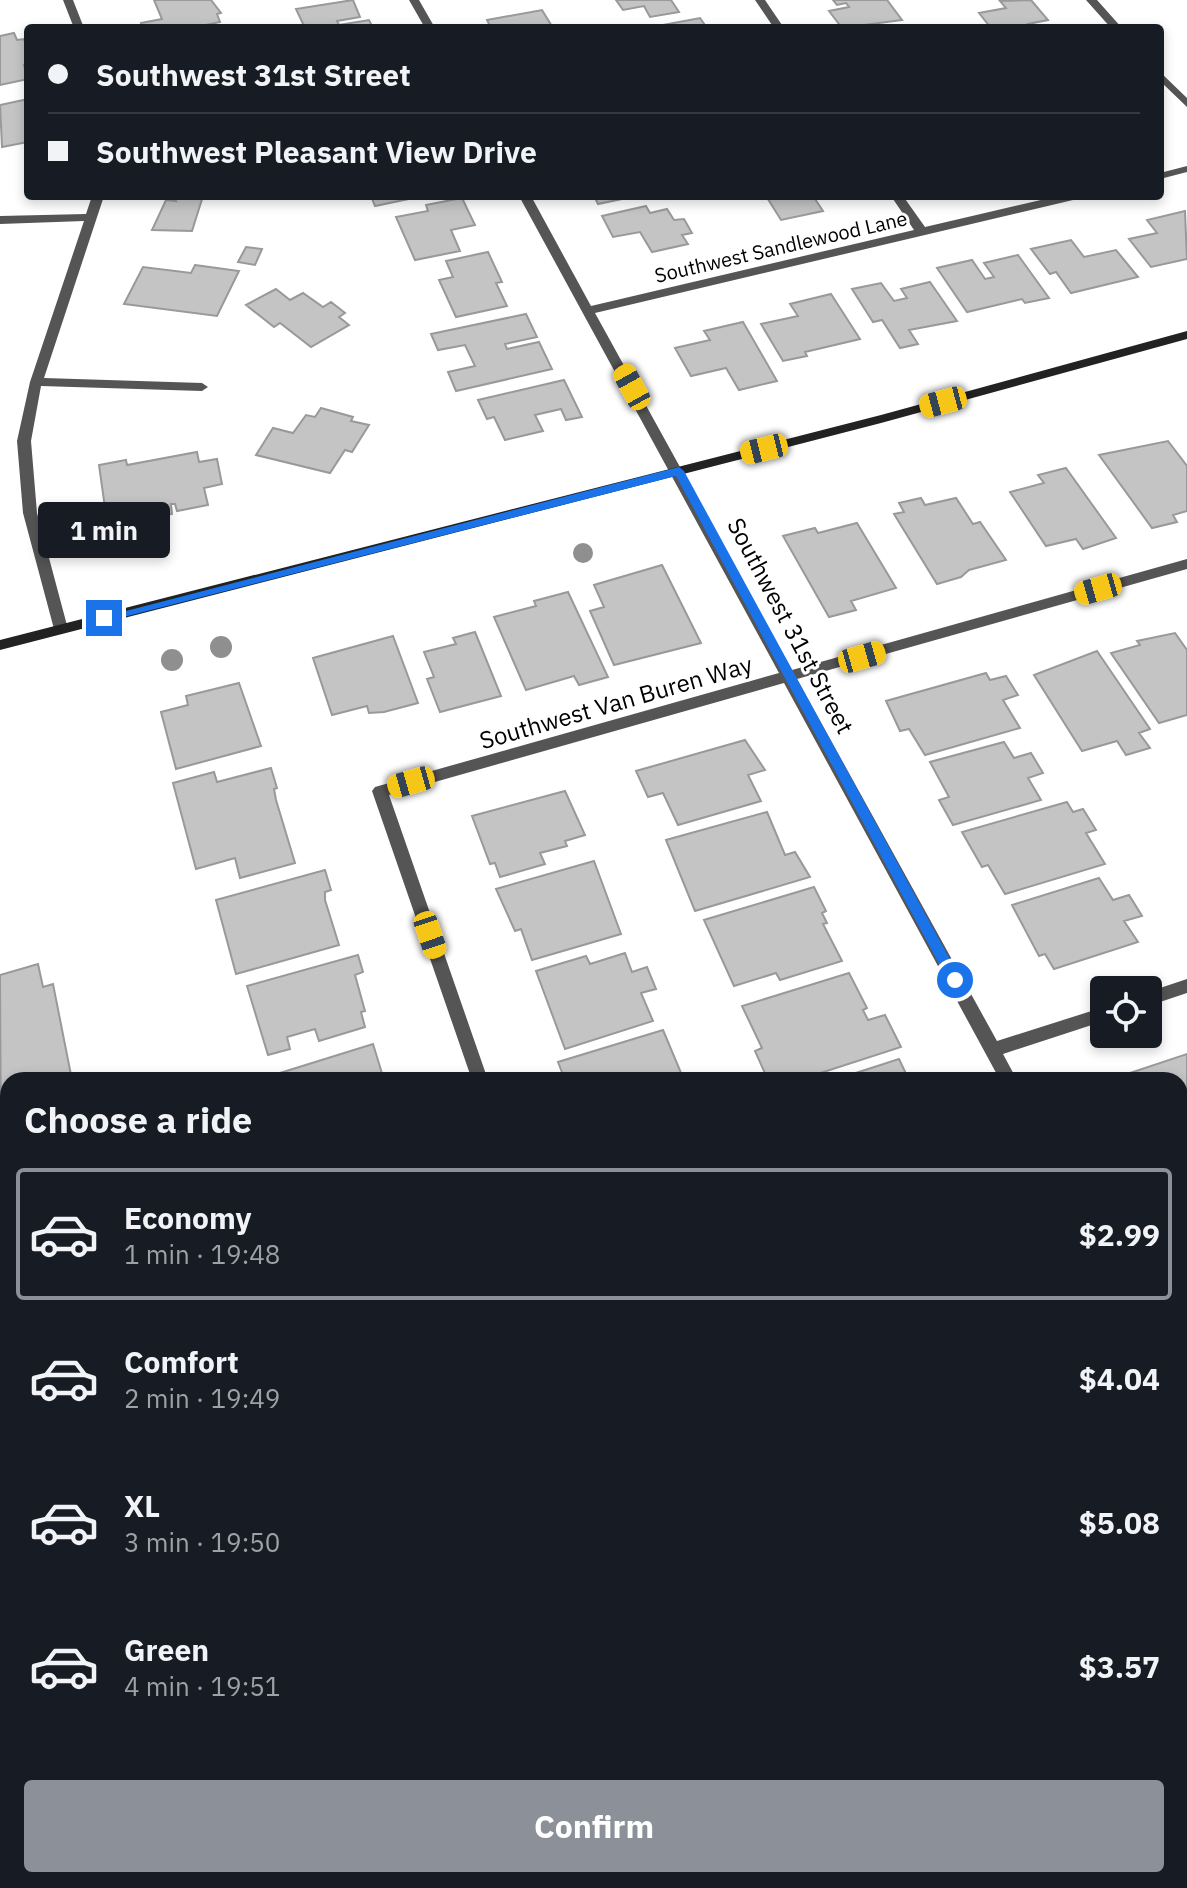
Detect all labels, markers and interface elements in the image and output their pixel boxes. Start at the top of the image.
text: Southwest 31st Street [96,55,411,94]
text: Southwest Pleasant View Drive [96,132,537,171]
street label: Southwest Sandlewood Lane [652,204,910,289]
car [610,360,654,414]
car [917,384,969,420]
car [738,432,790,466]
callout: 1 min [38,502,170,558]
street label: Southwest 31st Street [720,512,861,739]
text: 1 min [70,513,138,547]
car [1072,571,1124,607]
route end [86,600,122,636]
car [836,639,888,675]
street label: Southwest Van Buren Way [476,648,756,756]
car [385,764,437,800]
car [411,908,449,962]
route start [937,962,973,998]
map controls [1090,976,1162,1048]
button: locate [1090,976,1162,1048]
text: Choose a ride [24,1096,252,1143]
icon: car [28,1198,100,1270]
text: Economy [124,1198,252,1237]
text: $2.99 [1079,1215,1160,1254]
text: 1 min · 19:48 [124,1237,280,1271]
icon: car [28,1342,100,1414]
text: Comfort [124,1342,239,1381]
text: $4.04 [1079,1359,1160,1398]
text: 2 min · 19:49 [124,1381,280,1415]
icon: car [28,1486,100,1558]
text: XL [124,1486,160,1525]
text: $5.08 [1079,1503,1160,1542]
text: 3 min · 19:50 [124,1525,280,1559]
icon: car [28,1630,100,1702]
text: Green [124,1630,209,1669]
text: $3.57 [1079,1647,1160,1686]
text: 4 min · 19:51 [124,1669,280,1703]
button: Confirm [24,1780,1164,1872]

